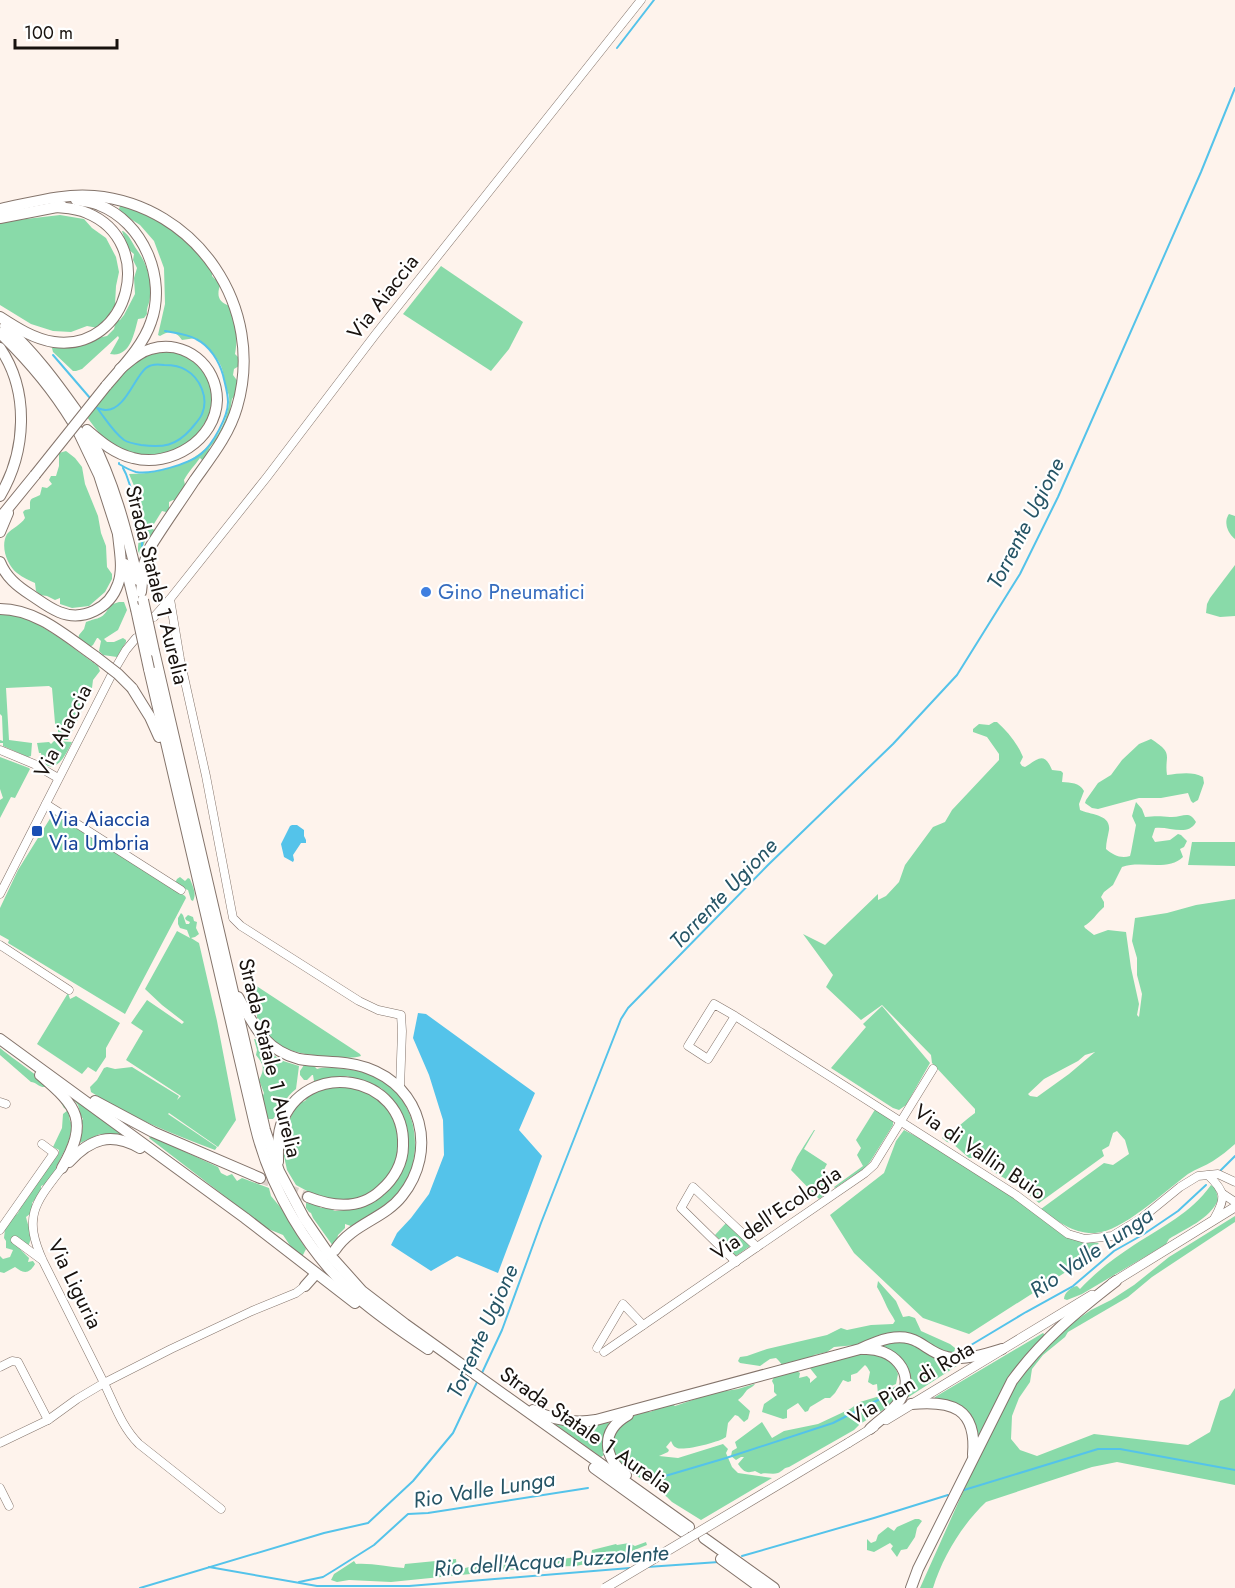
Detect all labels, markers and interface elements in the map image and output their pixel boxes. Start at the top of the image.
scale bar [15,12,117,50]
text: 100 m [24,20,73,46]
street label: Via Aiaccia [340,248,426,346]
water label: Torrente Ugione [978,452,1072,594]
street label: Strada Statale 1 Aurelia [118,482,196,688]
place label: Gino Pneumatici [438,577,585,607]
marker: Gino Pneumatici [419,585,433,599]
street label: Via Aiaccia [27,679,99,783]
place label: Via Aiaccia Via Umbria [49,804,150,858]
marker: Via Aiaccia Via Umbria [30,824,44,838]
water label: Torrente Ugione [662,830,784,956]
street label: Strada Statale 1 Aurelia [231,955,309,1161]
street label: Via di Vallin Buio [908,1097,1052,1207]
street label: Via dell'Ecologia [705,1158,847,1268]
water label: Rio Valle Lunga [1023,1199,1159,1305]
street label: Via Liguria [40,1234,110,1334]
water label: Torrente Ugione [438,1259,526,1403]
street label: Via Pian di Rota [842,1334,980,1432]
street label: Strada Statale 1 Aurelia [494,1359,678,1501]
water label: Rio Valle Lunga [411,1462,557,1516]
water label: Rio dell'Acqua Puzzolente [433,1536,669,1584]

